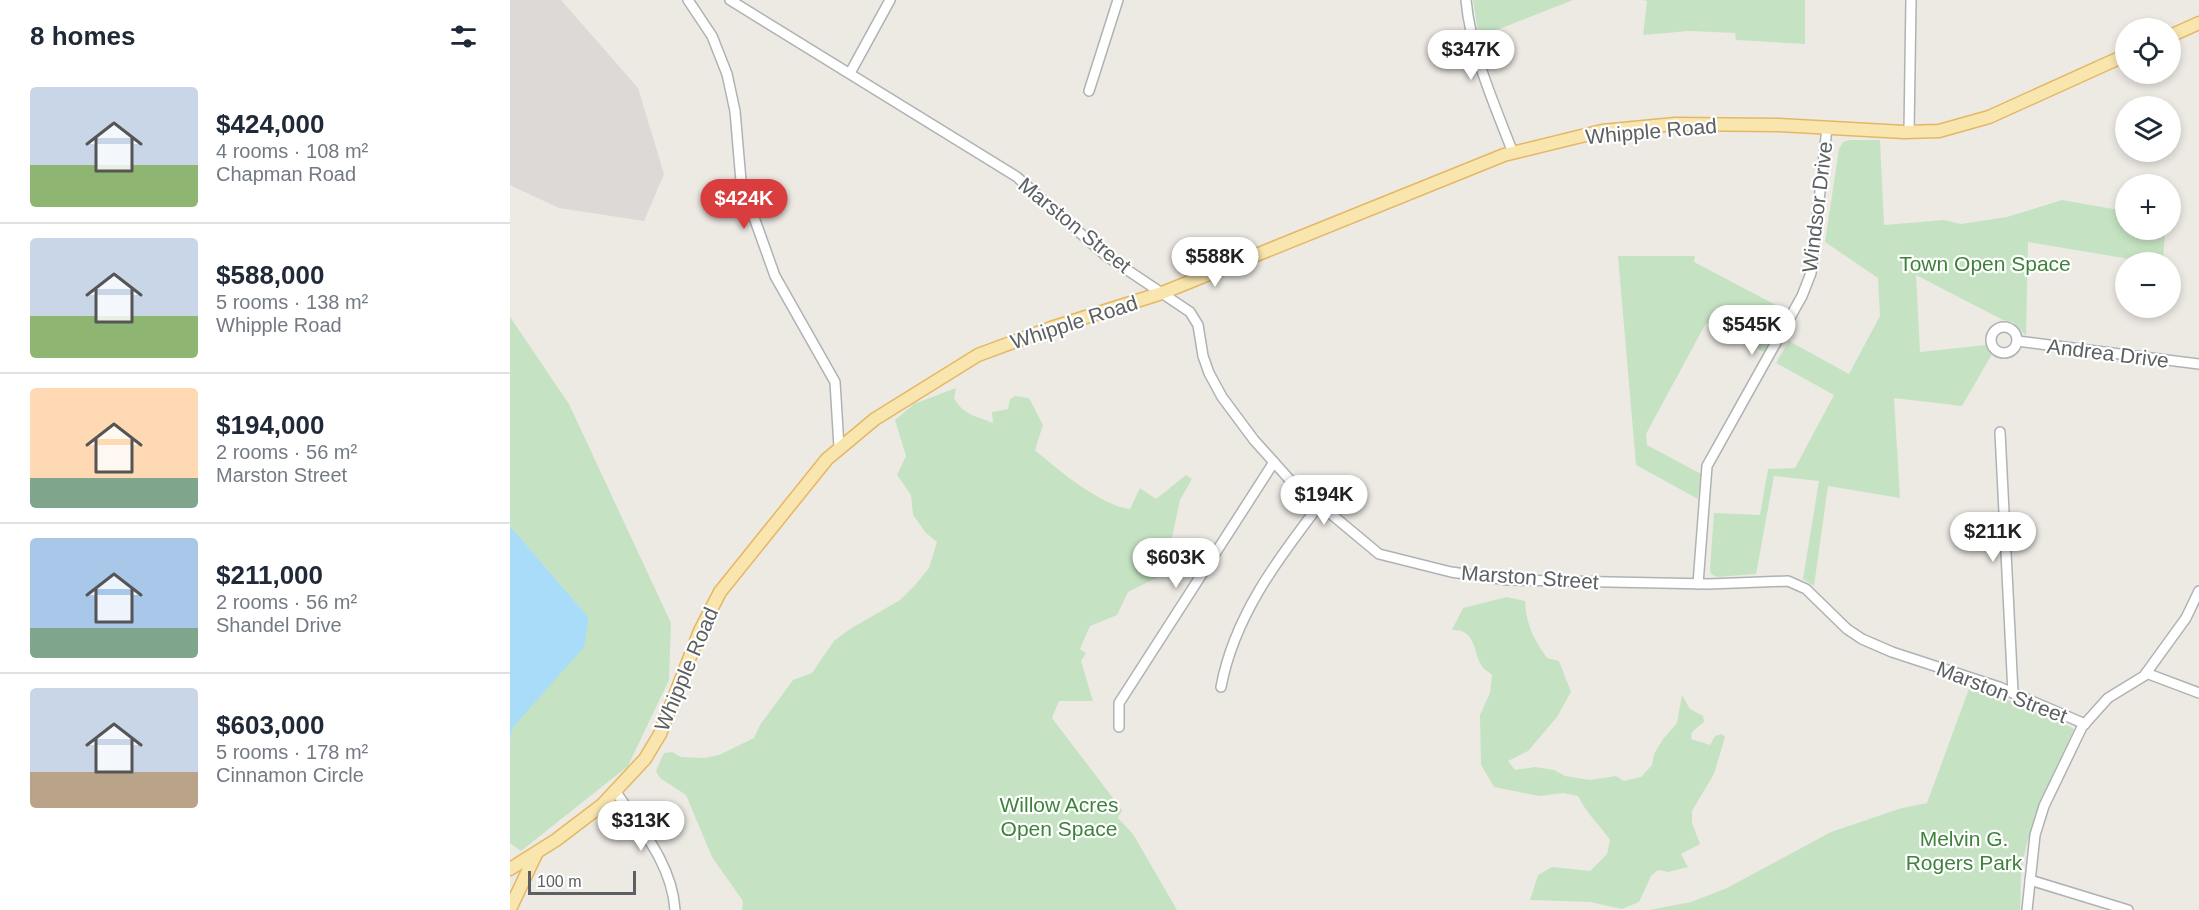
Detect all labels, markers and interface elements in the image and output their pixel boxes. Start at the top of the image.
map controls [2115,18,2181,318]
button: locate [2115,18,2181,84]
icon: filters [447,20,480,53]
text: 8 homes [30,21,136,51]
pin: $347K [1429,30,1513,81]
text: $347K [1442,38,1500,60]
button: layers [2115,96,2181,162]
text: $424,000 [216,109,324,139]
icon: home [78,111,150,183]
street label: Whipple Road [1584,114,1718,148]
text: 4 rooms · 108 m² [216,140,368,162]
street label: Windsor Drive [1798,140,1836,274]
text: Chapman Road [216,163,356,185]
street label: Marston Street [1014,173,1136,277]
button: + [2115,174,2181,240]
pin: $424K [702,179,786,230]
text: $424K [715,187,773,209]
pin: $588K [1173,237,1257,288]
text: $588K [1186,245,1244,267]
park label: Town Open Space [1899,252,2071,275]
button: − [2115,252,2181,318]
text: $588,000 [216,260,324,290]
icon: home [78,262,150,334]
text: 5 rooms · 138 m² [216,291,368,313]
street label: Whipple Road [1008,291,1140,353]
pin: $545K [1710,305,1794,356]
text: $545K [1723,313,1781,335]
text: Whipple Road [216,314,342,336]
street label: Andrea Drive [2046,334,2170,372]
text: $194,000 [216,410,324,440]
icon: home [78,412,150,484]
text: 2 rooms · 56 m² [216,441,357,463]
text: Marston Street [216,464,347,486]
pin: $194K [1282,475,1366,526]
text: $194K [1295,483,1353,505]
pin: $211K [1951,512,2035,563]
text: $211K [1964,520,2022,542]
pin: $603K [1134,538,1218,589]
text: $603K [1147,546,1205,568]
text: $211,000 [216,560,323,590]
street label: Marston Street [1460,561,1600,593]
icon: home [78,562,150,634]
text: 2 rooms · 56 m² [216,591,357,613]
street label: Whipple Road [650,604,722,734]
text: Shandel Drive [216,614,342,636]
street label: Marston Street [1934,657,2071,727]
text: $603,000 [216,710,324,740]
icon: home [78,712,150,784]
text: 5 rooms · 178 m² [216,741,368,763]
text: Cinnamon Circle [216,764,364,786]
park label: Willow Acres Open Space [999,793,1119,840]
pin: $313K [599,801,683,852]
text: $313K [612,809,670,831]
park label: Melvin G. Rogers Park [1906,827,2023,874]
scale bar [528,868,636,896]
text: 100 m [537,873,581,890]

